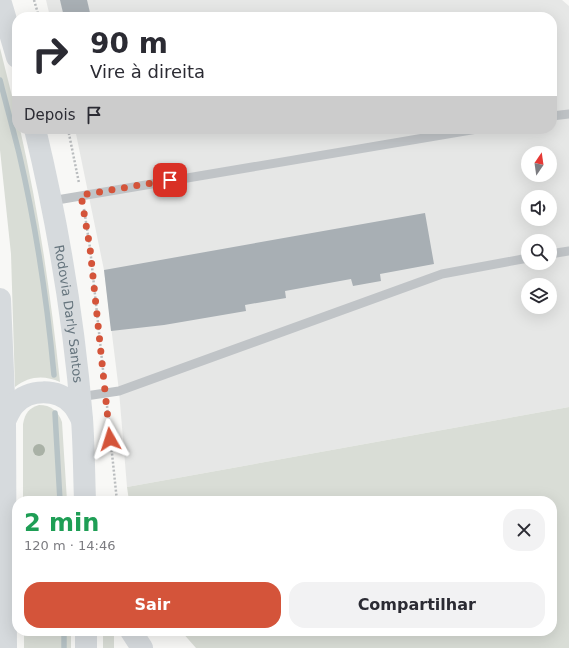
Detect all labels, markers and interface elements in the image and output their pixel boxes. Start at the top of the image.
text: 90 m [90,27,168,60]
icon: right [24,28,76,80]
text: Vire à direita [90,61,205,82]
icon: arrive [83,104,105,126]
text: Depois [24,106,75,124]
north arrow [521,146,557,182]
map controls [521,146,557,314]
pin [153,163,187,197]
icon: arrive [159,169,181,191]
button: sound [521,190,557,226]
button: search [521,234,557,270]
street label: Rodovia Darly Santos [52,244,86,384]
button: layers [521,278,557,314]
position arrow [89,418,131,460]
text: 2 min [24,509,99,537]
button: close [503,509,545,551]
text: 120 m · 14:46 [24,538,115,553]
button: Sair [24,582,281,628]
button: Compartilhar [289,582,545,628]

